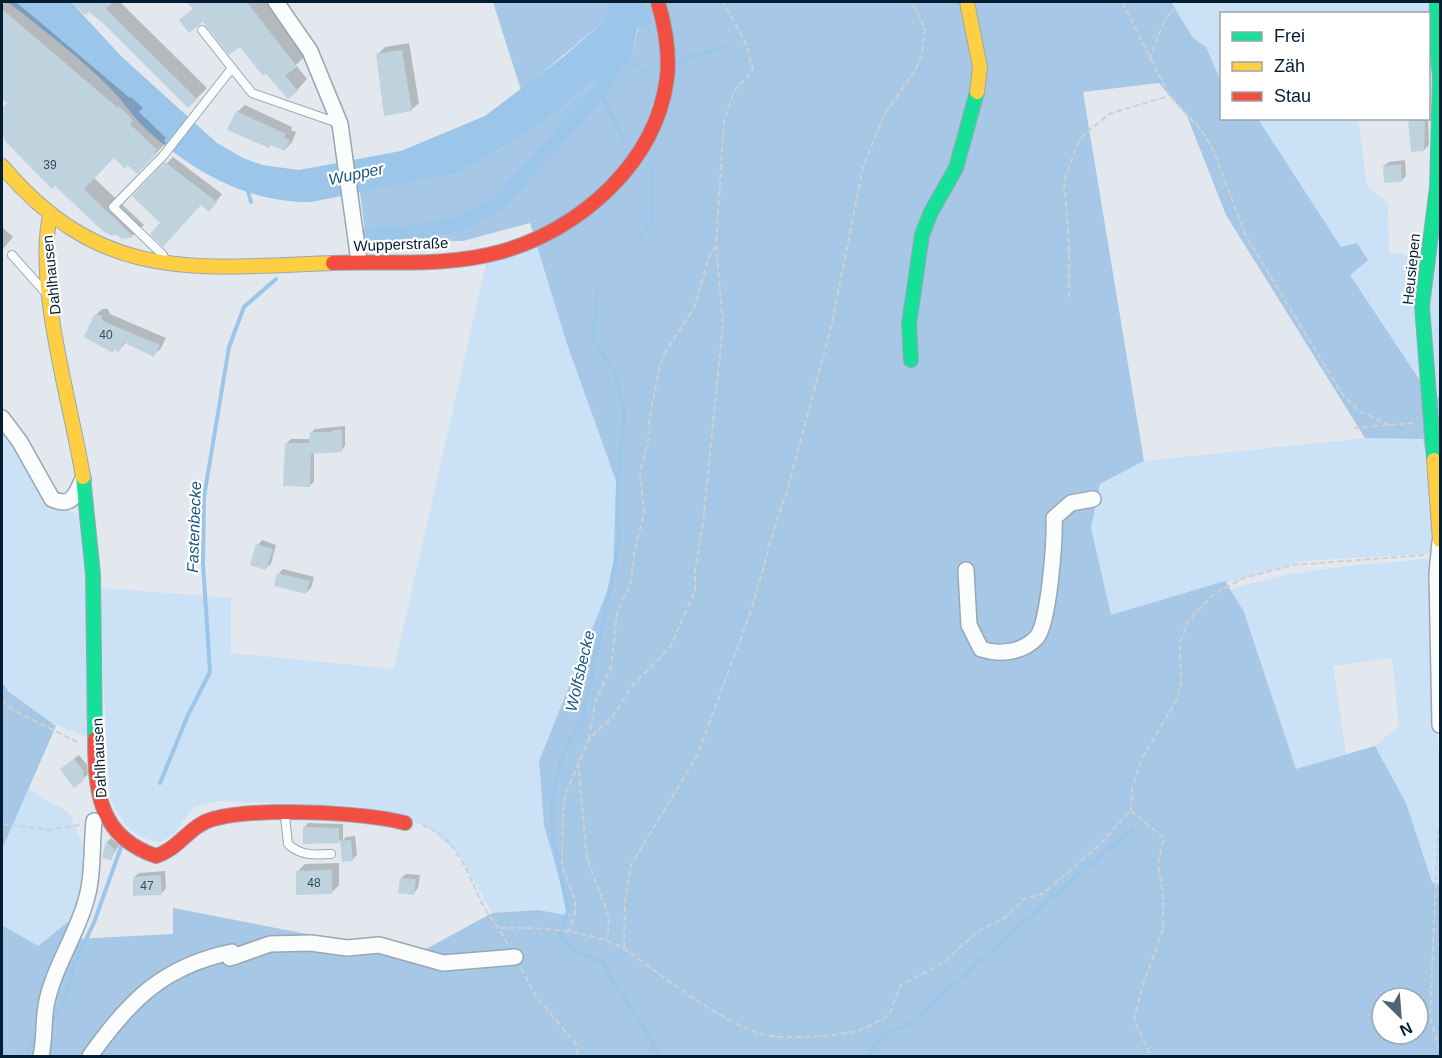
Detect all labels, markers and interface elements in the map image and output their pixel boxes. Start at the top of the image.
legend [1220,12,1430,120]
text: Frei [1274,26,1305,46]
text: Zäh [1274,56,1305,76]
text: Stau [1274,86,1311,106]
house number: 39 [43,158,57,172]
water label: Wupper [327,160,386,188]
street label: Heusiepen [1399,232,1423,306]
street label: Dahlhausen [38,234,64,316]
street label: Wupperstraße [353,234,449,254]
house number: 40 [99,328,113,342]
water label: Fastenbecke [184,481,204,573]
water label: Wolfsbecke [562,629,598,713]
street label: Dahlhausen [88,718,110,798]
house number: 48 [307,876,321,890]
house number: 47 [140,879,154,893]
north arrow [1370,986,1430,1046]
text: N [1397,1019,1415,1039]

